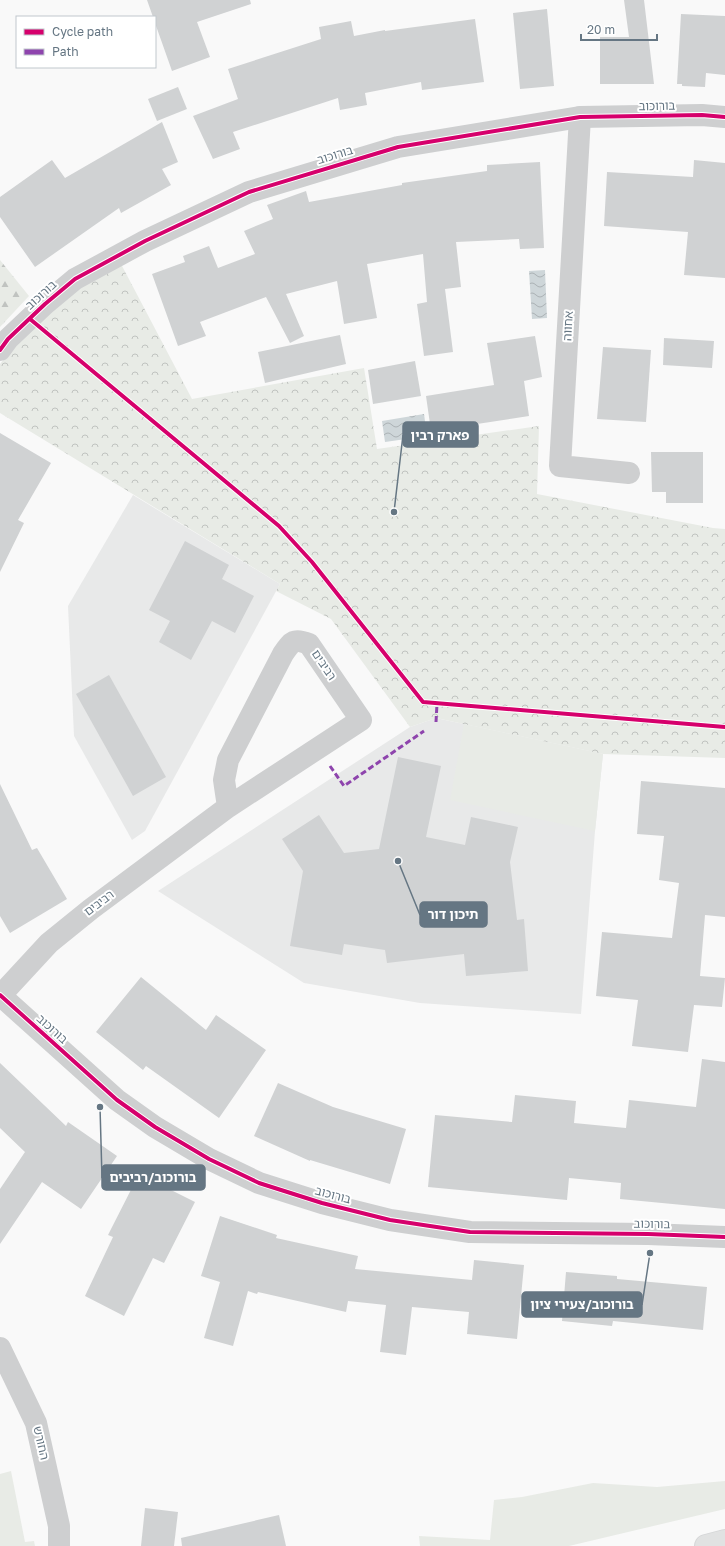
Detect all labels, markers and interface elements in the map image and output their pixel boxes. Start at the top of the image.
legend [16,16,156,68]
scale bar [581,16,657,42]
text: 20 m [587,22,615,37]
text: Cycle path [52,24,113,39]
text: Path [52,44,79,59]
street label: בורוכוב [638,98,676,113]
street label: בורוכוב [315,142,355,167]
street label: בורוכוב [22,277,59,313]
street label: אחווה [559,310,576,341]
callout: פארק רבין [403,422,478,447]
text: פארק רבין [411,427,469,443]
street label: רביבים [309,647,340,683]
street label: רביבים [81,886,117,919]
callout: תיכון דור [420,902,487,927]
text: תיכון דור [428,906,478,922]
street label: בורוכוב [34,1011,71,1047]
callout: בורוכוב/רביבים [102,1165,205,1190]
text: בורוכוב/רביבים [110,1169,197,1185]
street label: בורוכוב [313,1183,353,1207]
street label: בורוכוב [633,1216,671,1231]
callout: בורוכוב/צעירי ציון [522,1292,642,1317]
text: בורוכוב/צעירי ציון [530,1296,634,1312]
street label: החורש [30,1425,53,1461]

